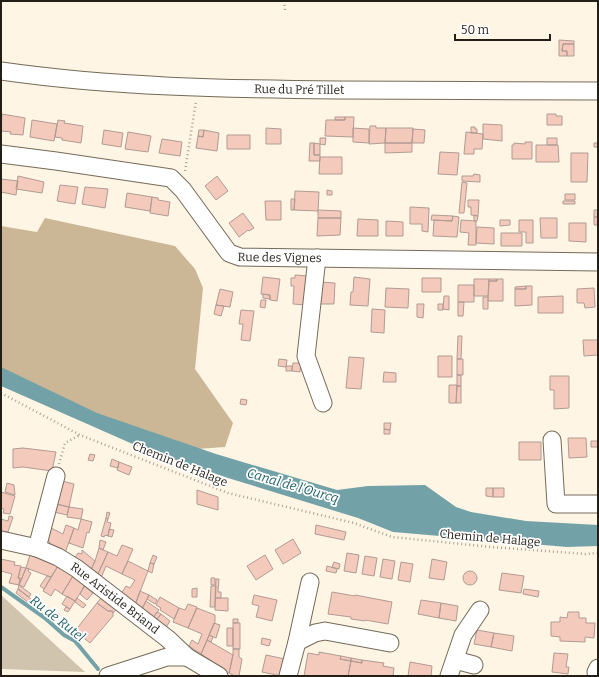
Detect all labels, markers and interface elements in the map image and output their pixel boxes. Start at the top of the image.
scale bar [455,16,550,42]
text: 50 m [461,23,490,37]
street label: Rue du Pré Tillet [254,82,345,97]
street label: Rue des Vignes [238,250,322,265]
street label: Chemin de Halage [130,439,230,489]
water label: Canal de l'Ourcq [245,465,340,506]
street label: Chemin de Halage [439,527,541,549]
street label: Rue Aristide Briand [68,559,162,637]
water label: Ru de Rutel [27,592,89,645]

